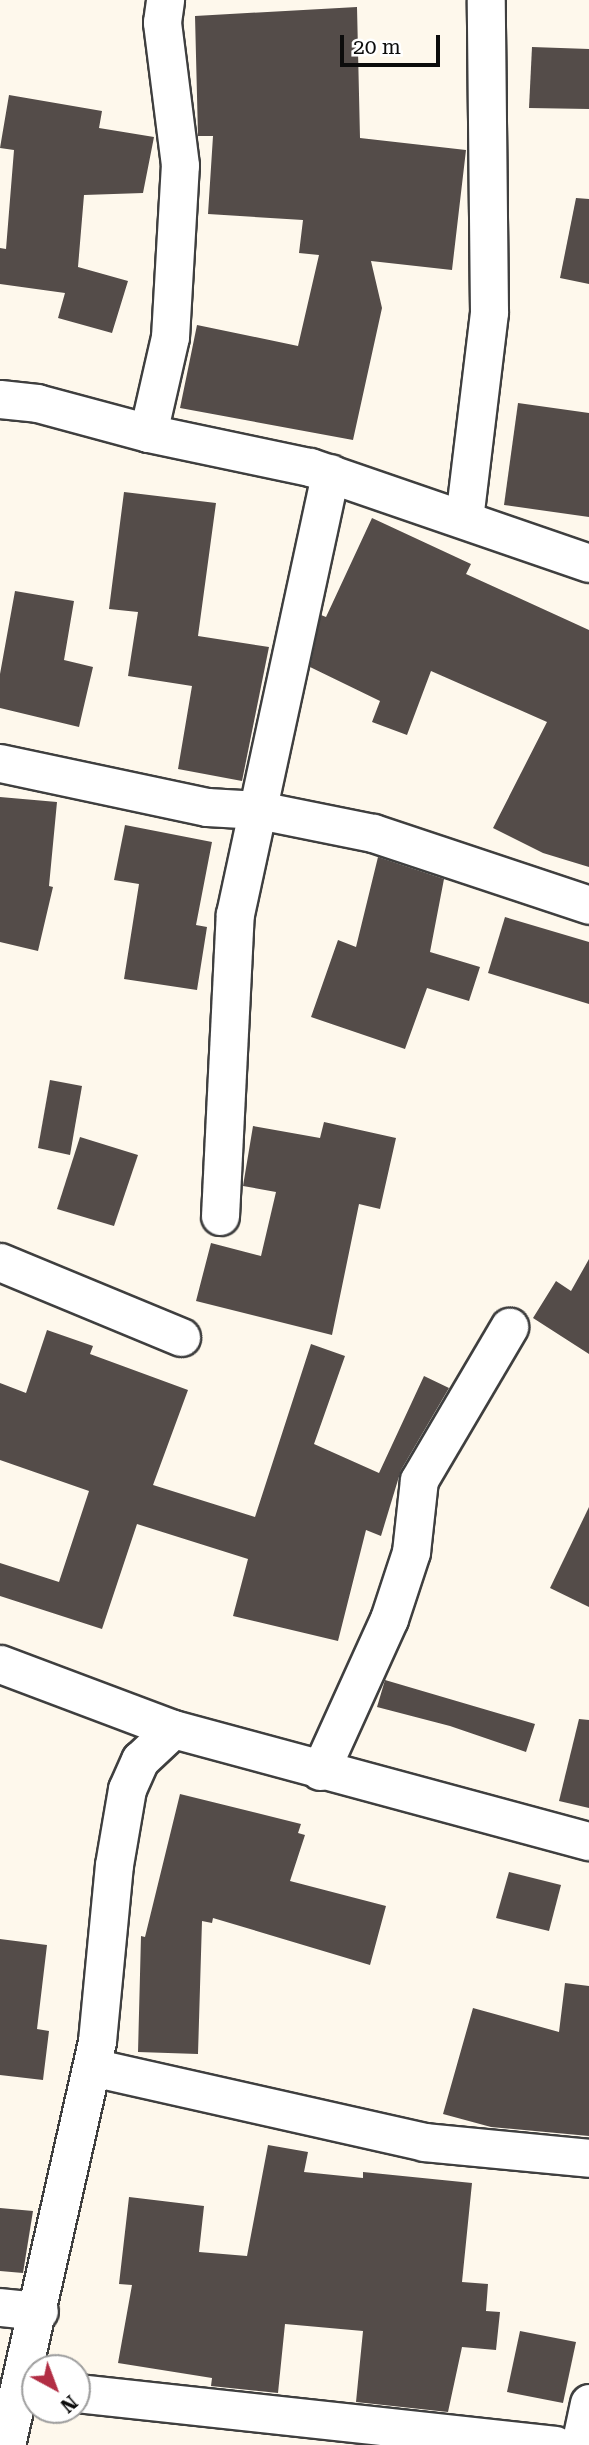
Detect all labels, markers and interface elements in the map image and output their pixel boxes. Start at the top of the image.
scale bar [344,21,444,65]
text: 20 m [353,35,401,59]
north arrow [21,2354,91,2424]
text: N [56,2390,82,2417]

